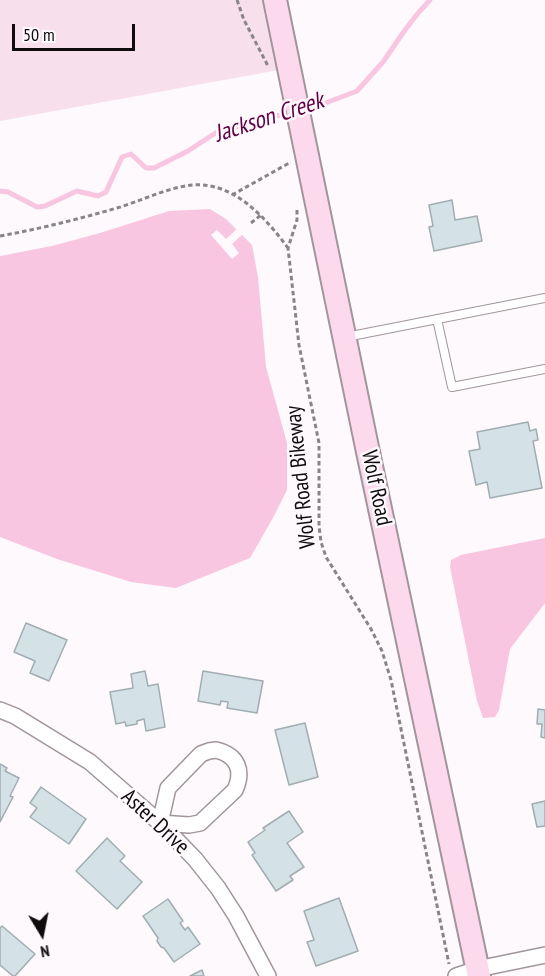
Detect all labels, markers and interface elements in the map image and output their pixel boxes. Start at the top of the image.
scale bar [15,12,138,50]
text: 50 m [23,23,55,46]
water label: Jackson Creek [211,87,327,149]
street label: Wolf Road Bikeway [280,404,322,550]
street label: Wolf Road [355,448,397,528]
street label: Aster Drive [115,784,195,860]
north arrow [12,904,72,964]
text: N [39,941,51,962]

